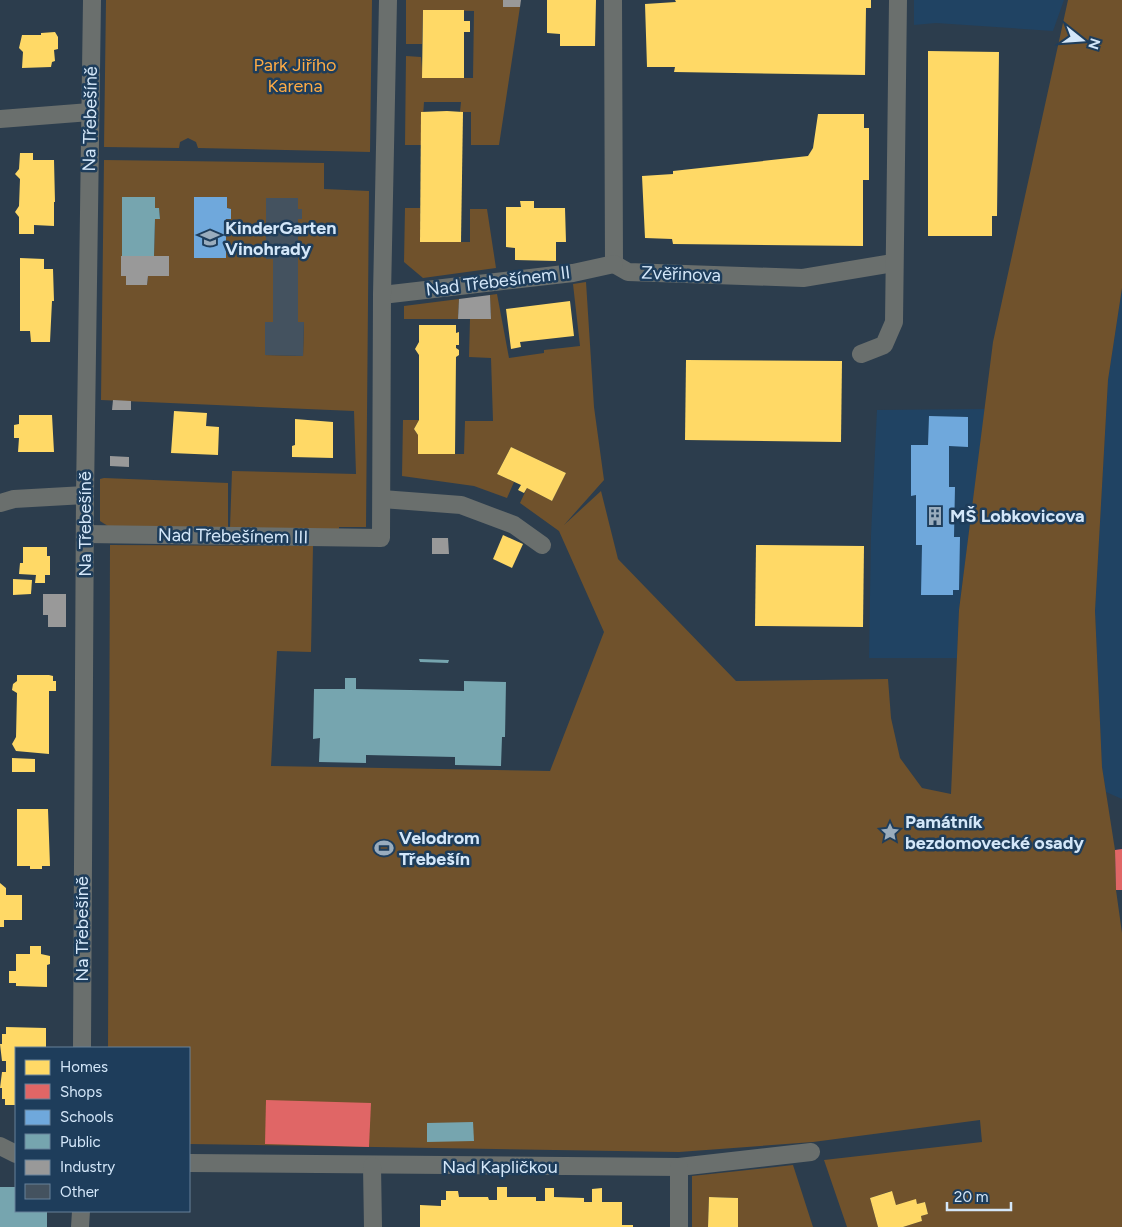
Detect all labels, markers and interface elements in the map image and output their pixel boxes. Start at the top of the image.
north arrow [1057,15,1107,65]
text: N [1084,36,1104,51]
park label: Park Jiřího Karena [254,54,336,97]
street label: Na Třebešíně [78,66,102,172]
place label: KinderGarten Vinohrady [225,217,337,260]
school or university icon: KinderGarten Vinohrady [199,227,221,249]
street label: Nad Třebešínem II [424,261,572,301]
street label: Zvěřinova [641,262,721,286]
street label: Na Třebešíně [74,471,96,577]
building icon: MŠ Lobkovicova [924,505,946,527]
place label: MŠ Lobkovicova [950,505,1085,527]
street label: Nad Třebešínem III [158,524,308,548]
place label: Památník bezdomovecké osady [905,811,1084,854]
place icon: Památník bezdomovecké osady [879,821,901,843]
place label: Velodrom Třebešín [399,827,480,870]
sports icon: Velodrom Třebešín [373,837,395,859]
street label: Na Třebešíně [71,876,93,982]
legend [15,1047,190,1212]
text: Homes [60,1058,108,1076]
text: Shops [60,1083,102,1101]
text: Schools [60,1108,113,1126]
text: Public [60,1133,101,1151]
street label: Nad Kapličkou [442,1156,558,1178]
text: Industry [60,1158,115,1176]
scale bar [947,1180,1011,1212]
text: Other [60,1183,99,1201]
text: 20 m [954,1188,988,1206]

